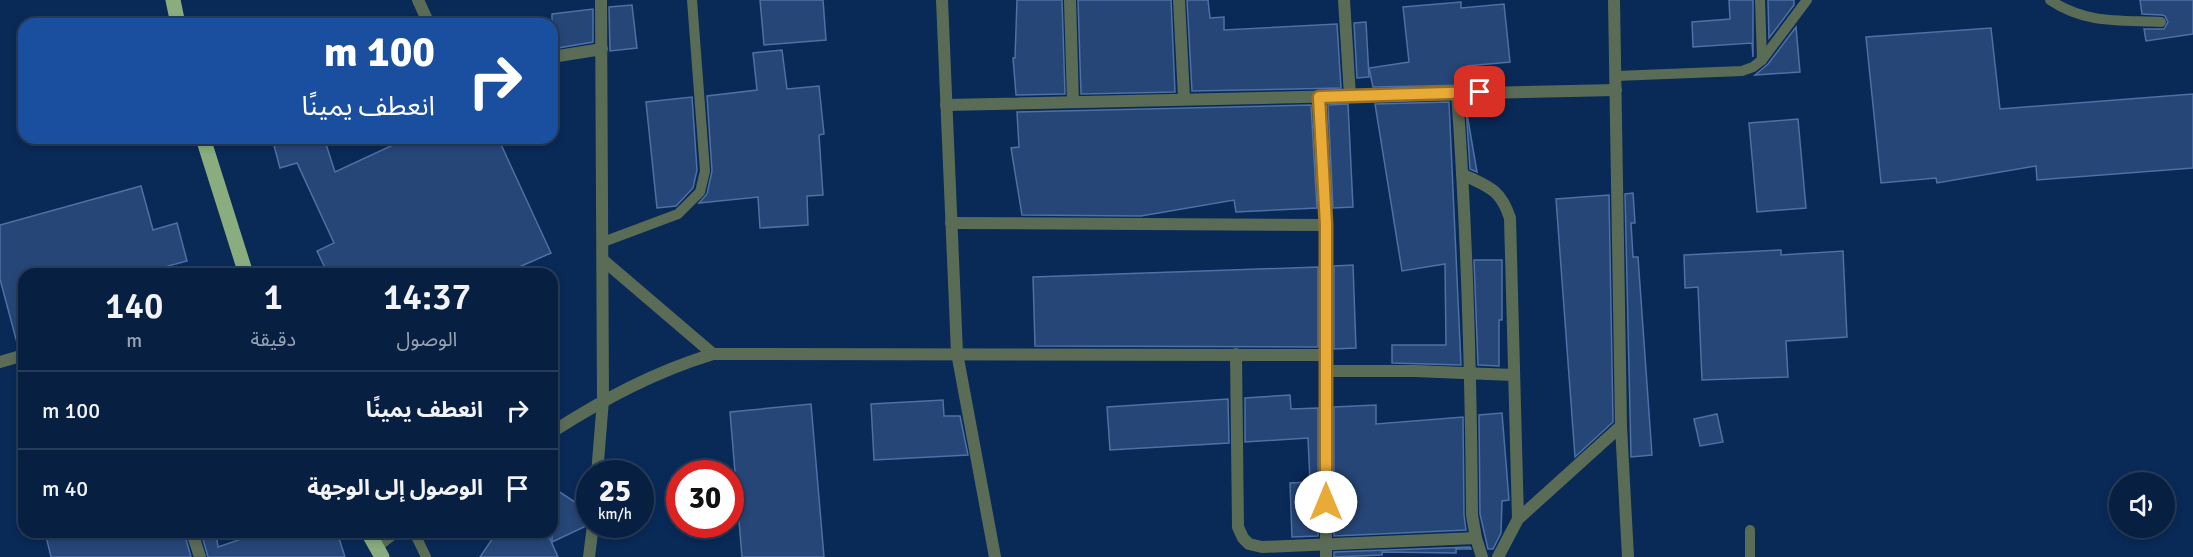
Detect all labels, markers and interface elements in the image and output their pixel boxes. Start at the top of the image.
text: 100 m [324,27,435,78]
icon: right [456,42,534,120]
pin [1454,66,1505,117]
icon: arrive [1463,75,1496,108]
text: انعطف يمينًا [302,90,435,123]
text: 1 [263,275,283,320]
text: 14:37 [383,275,471,320]
text: 140 [105,284,163,329]
text: دقيقة [250,327,296,352]
text: الوصول [397,327,457,352]
text: m [126,328,142,353]
icon: right [501,394,534,427]
text: انعطف يمينًا [366,396,483,423]
text: 100 m [42,397,100,424]
speed limit sign: 30 [666,460,744,538]
position arrow [1294,470,1358,534]
icon: arrive [501,472,534,505]
map controls [2109,472,2175,538]
button: sound [2109,472,2175,538]
text: 25 [599,473,631,510]
text: الوصول إلى الوجهة [307,474,483,501]
text: 40 m [42,475,88,502]
text: km/h [598,505,632,523]

